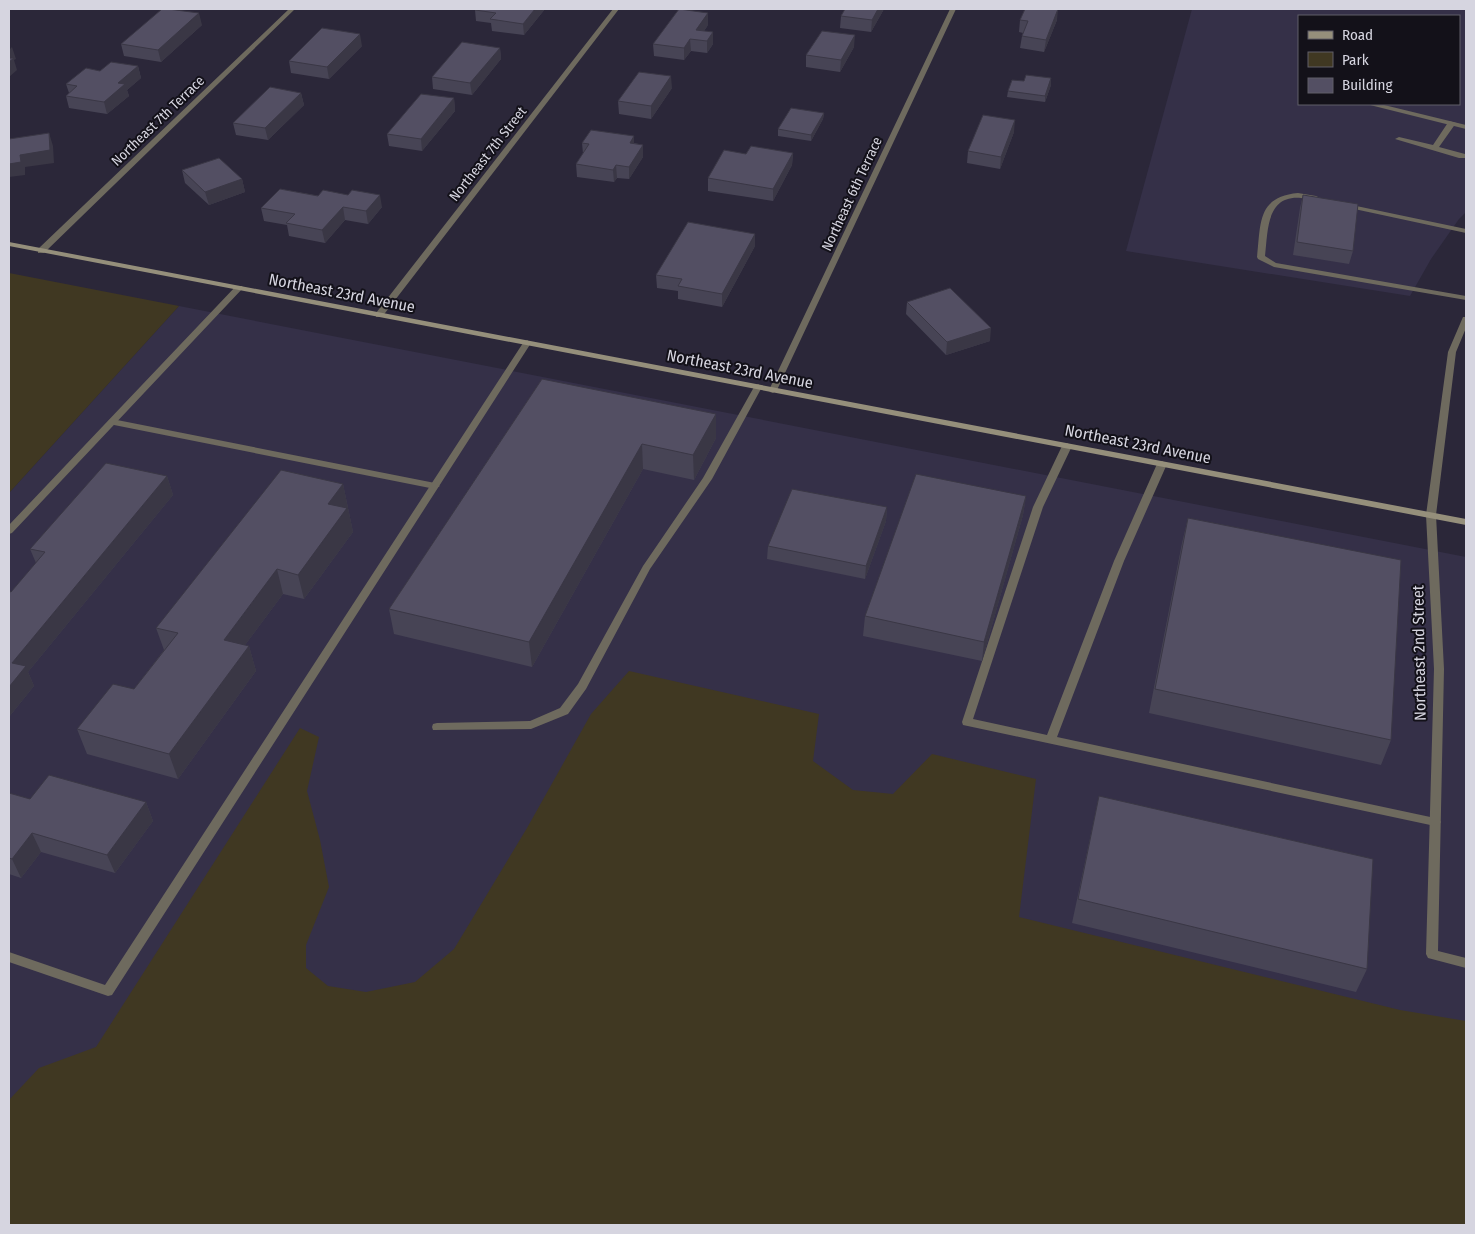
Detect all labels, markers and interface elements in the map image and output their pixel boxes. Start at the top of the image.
legend [1298,15,1460,105]
text: Road [1342,26,1373,44]
text: Park [1342,51,1369,69]
street label: Northeast 7th Terrace [108,72,208,170]
text: Building [1342,76,1393,94]
street label: Northeast 7th Street [446,103,530,205]
street label: Northeast 6th Terrace [818,134,886,254]
street label: Northeast 23rd Avenue [267,270,417,317]
street label: Northeast 23rd Avenue [665,346,815,393]
street label: Northeast 23rd Avenue [1063,421,1213,468]
street label: Northeast 2nd Street [1408,584,1430,721]

